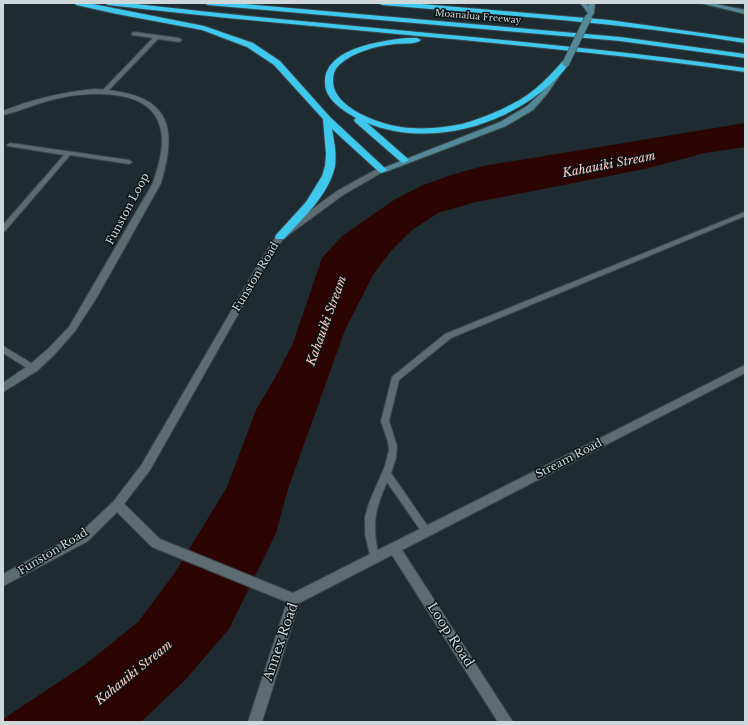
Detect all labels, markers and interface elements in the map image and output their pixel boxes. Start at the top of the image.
street label: Moanalua Freeway [434,8,522,26]
water label: Kahauiki Stream [561,149,657,181]
street label: Funston Loop [104,171,152,247]
street label: Funston Road [230,240,282,314]
water label: Kahauiki Stream [304,274,350,368]
street label: Stream Road [534,437,604,481]
street label: Funston Road [16,526,90,578]
street label: Loop Road [423,600,477,670]
street label: Annex Road [260,601,302,683]
water label: Kahauiki Stream [93,638,175,708]

